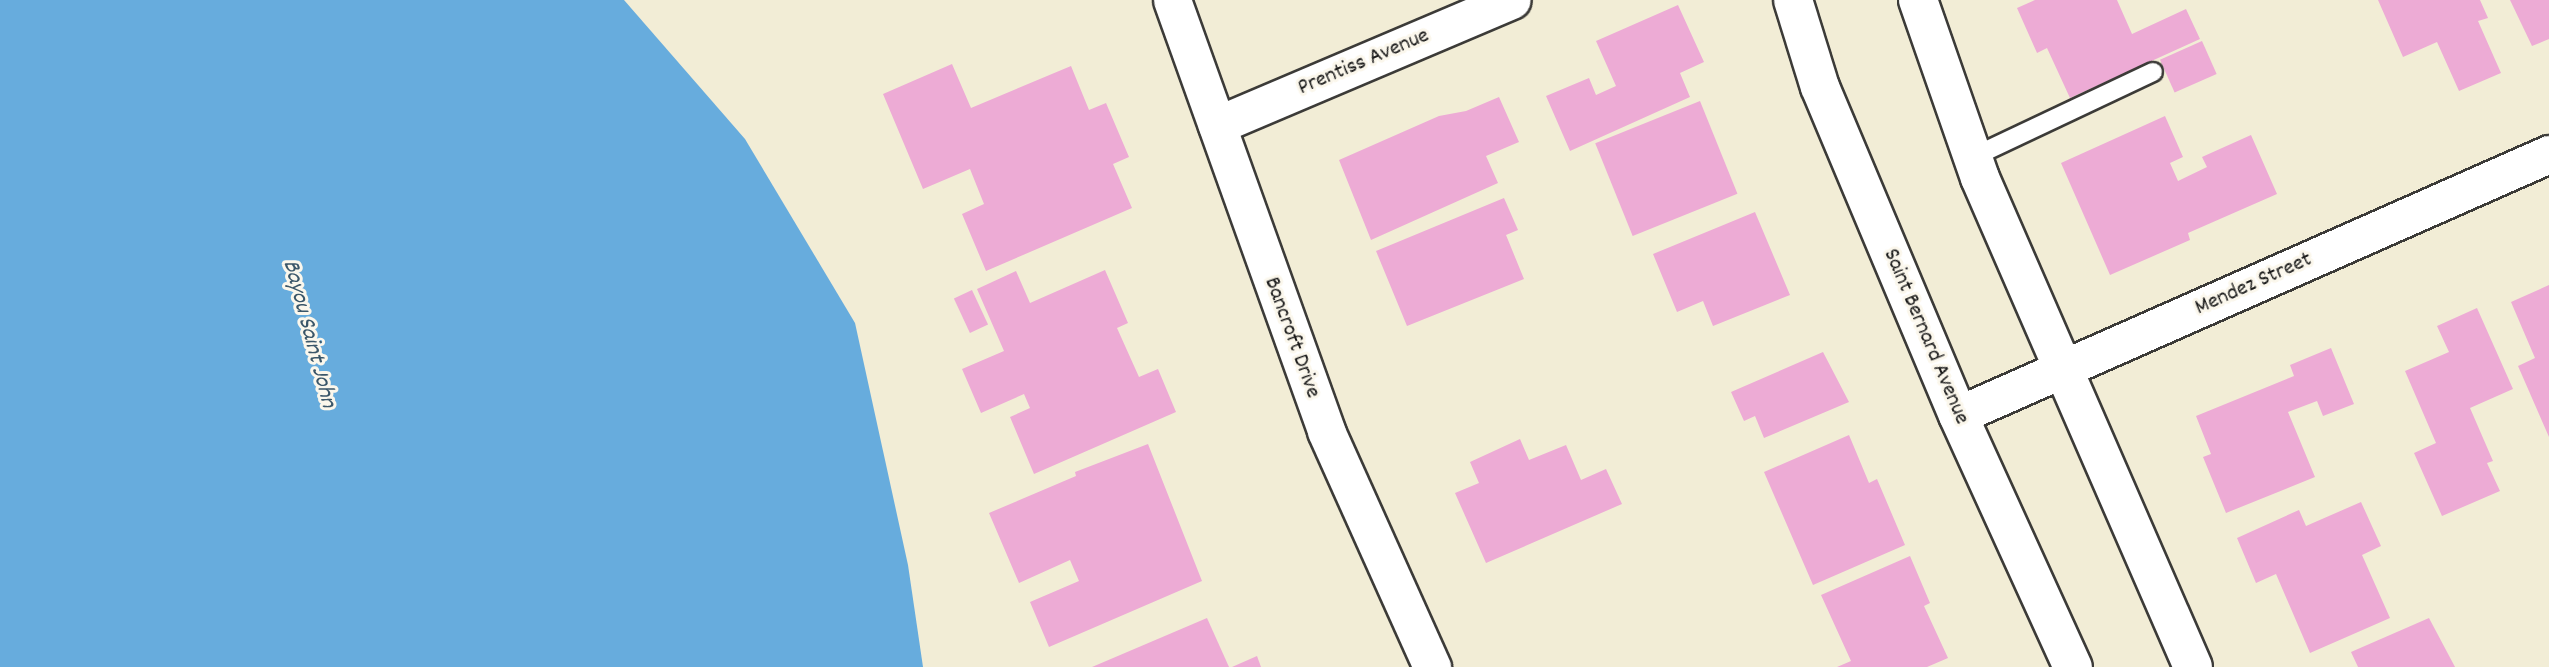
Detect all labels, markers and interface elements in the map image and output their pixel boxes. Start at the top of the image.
street label: Prentiss Avenue [1294,23,1434,103]
street label: Saint Bernard Avenue [1876,245,1974,429]
street label: Mendez Street [2191,247,2317,323]
water label: Bayou Saint John [274,257,342,411]
street label: Bancroft Drive [1256,274,1326,402]

